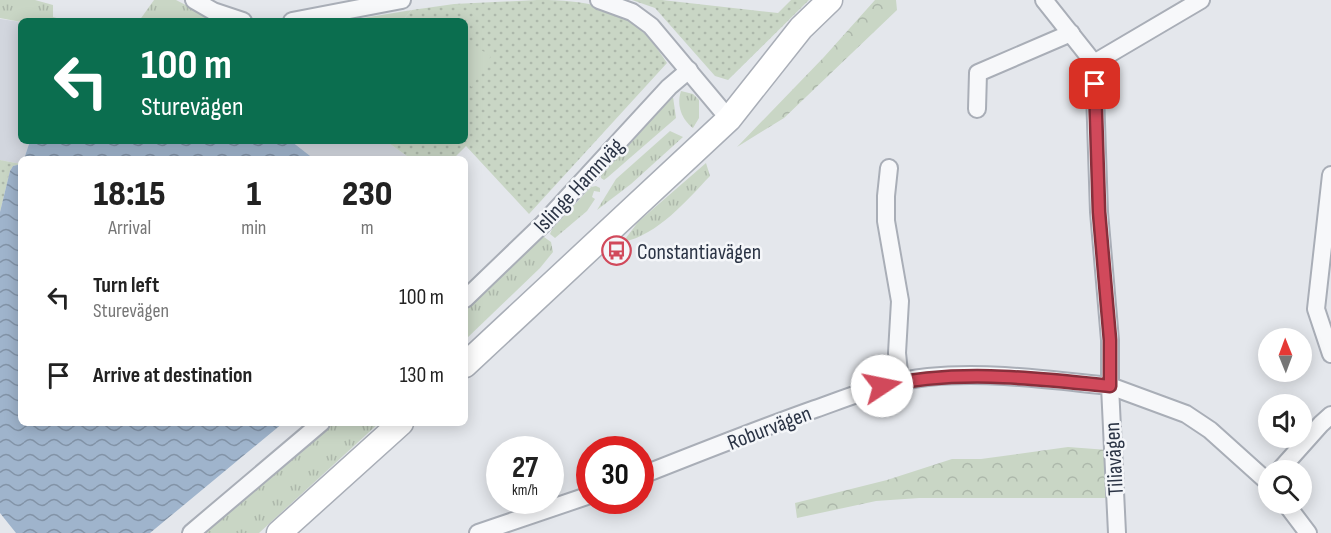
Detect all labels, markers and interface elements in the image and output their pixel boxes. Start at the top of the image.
text: 100 m [141,40,232,91]
icon: left [42,42,120,120]
pin [1069,58,1120,109]
icon: arrive [1078,67,1111,100]
text: Sturevägen [141,91,244,123]
street label: Islinge Hamnväg [528,133,630,239]
text: 18:15 [94,173,166,216]
text: 1 [246,173,261,216]
text: 230 [342,173,392,216]
text: Arrival [108,216,151,240]
text: min [241,216,266,240]
text: m [361,216,374,240]
bus stop icon: Constantiavägen [600,235,632,267]
place label: Constantiavägen [637,239,761,266]
text: Turn left [93,272,159,299]
icon: left [42,281,75,314]
text: 100 m [399,284,444,311]
text: Sturevägen [93,299,169,323]
north arrow [1258,328,1312,382]
map controls [1258,328,1312,514]
position arrow [850,354,914,418]
icon: arrive [42,359,75,392]
text: Arrive at destination [93,362,252,389]
text: 130 m [400,362,444,389]
button: sound [1258,394,1312,448]
street label: Roburvägen [724,400,815,457]
street label: Tiliavägen [1099,421,1130,496]
speed limit sign: 30 [576,436,654,514]
text: 27 [512,450,538,486]
button: search [1258,460,1312,514]
text: km/h [512,481,538,500]

